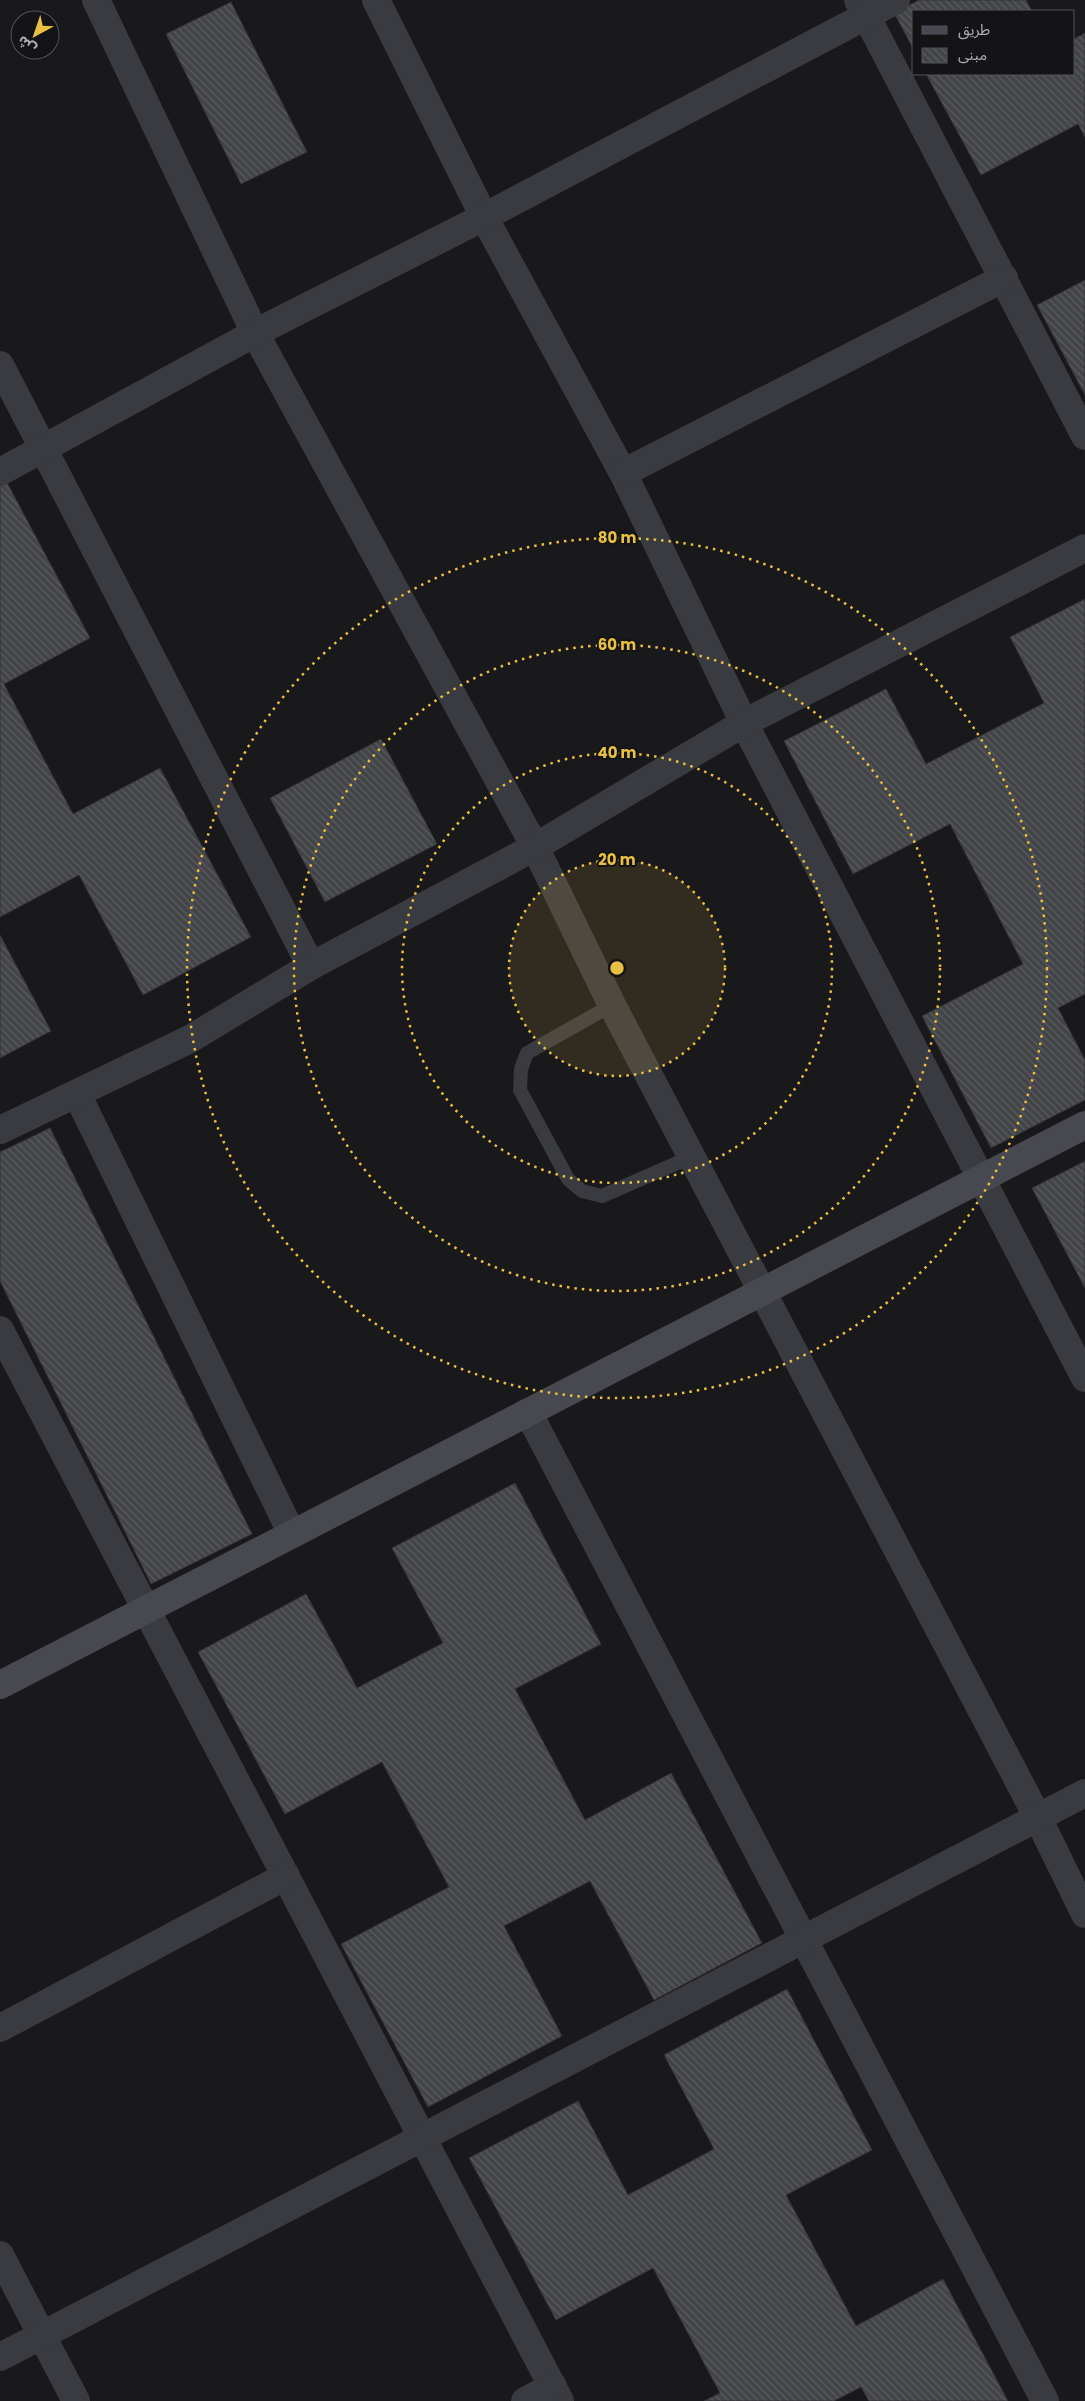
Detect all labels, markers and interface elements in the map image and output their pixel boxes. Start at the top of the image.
north arrow [10,10,60,60]
legend [912,10,1075,75]
text: طريق [958,19,990,40]
text: ش [13,31,40,59]
text: مبنى [958,44,987,65]
text: 80 m [598,527,636,548]
text: 60 m [598,634,636,655]
text: 40 m [597,742,637,763]
text: 20 m [598,849,636,870]
centre of rings [608,959,626,977]

